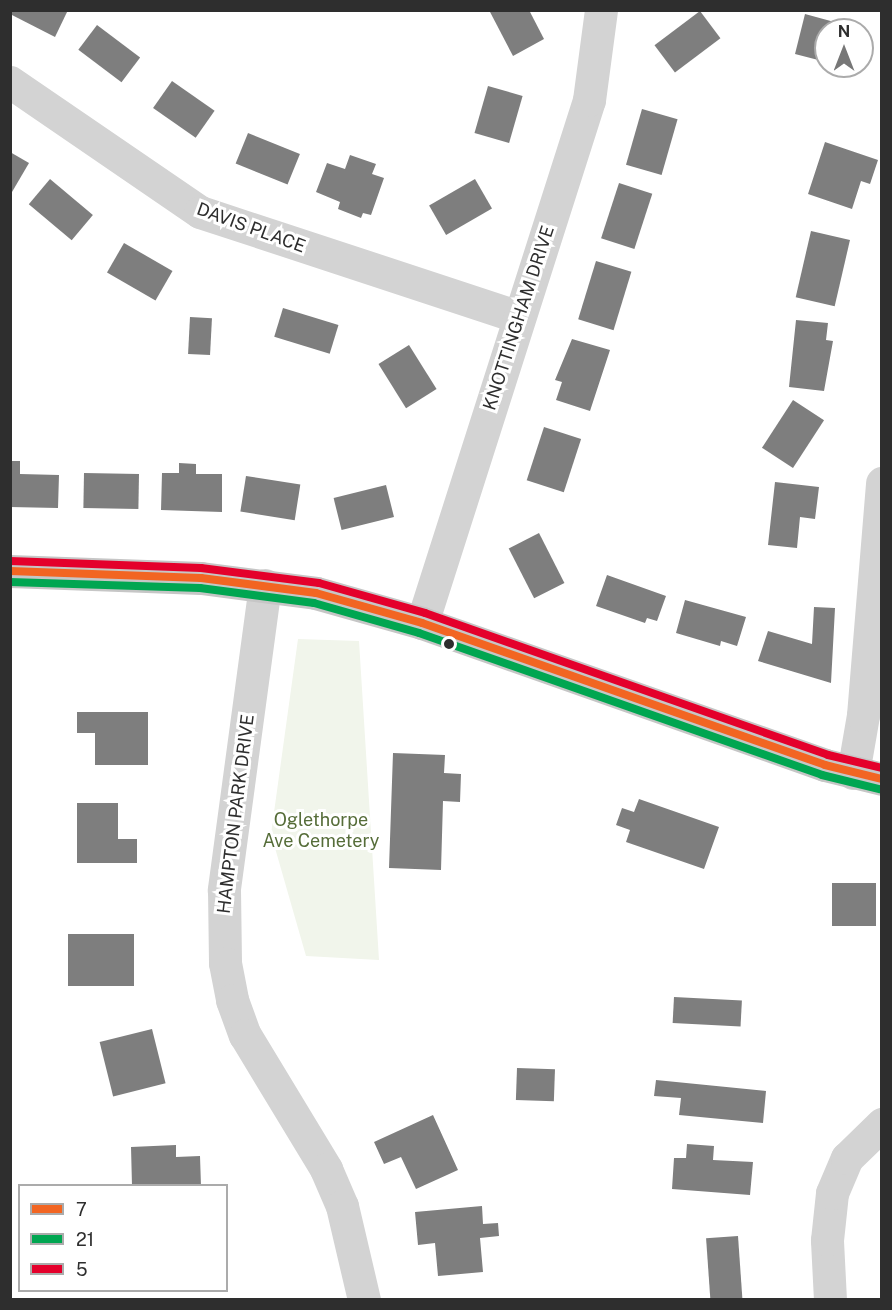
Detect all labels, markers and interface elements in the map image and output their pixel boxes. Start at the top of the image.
north arrow [814,18,874,78]
text: N [838,22,850,41]
street label: DAVIS PLACE [194,198,308,258]
street label: KNOTTINGHAM DRIVE [479,223,559,413]
unlabelled marker [443,638,455,650]
street label: HAMPTON PARK DRIVE [213,713,259,915]
park label: Oglethorpe Ave Cemetery [263,810,379,852]
legend [18,1184,228,1292]
text: 7 [76,1199,87,1220]
text: 21 [76,1229,94,1250]
text: 5 [76,1259,88,1280]

